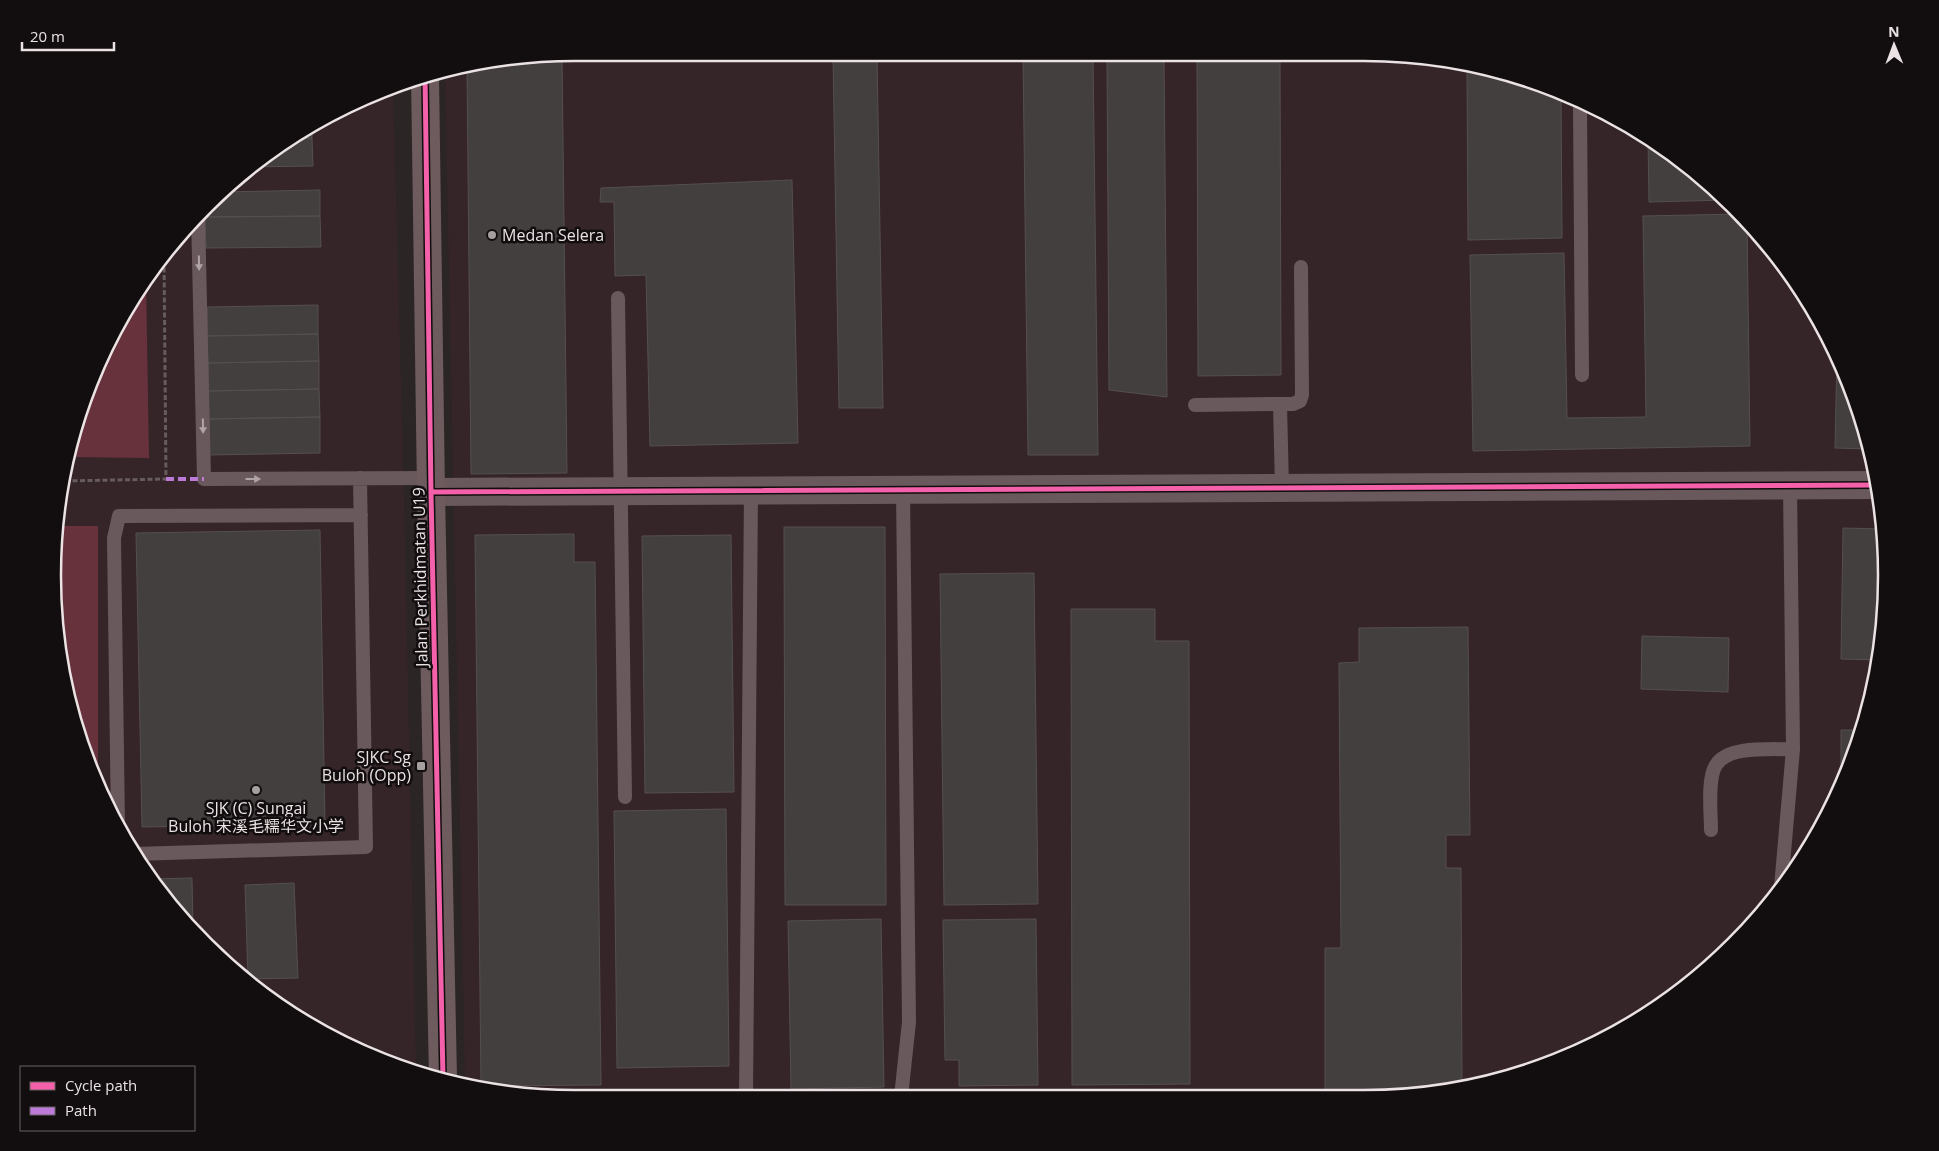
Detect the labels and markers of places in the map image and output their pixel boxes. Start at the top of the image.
place label: Medan Selera [502,224,604,246]
marker: Medan Selera [486,229,498,241]
place label: SJKC Sg Buloh (Opp) [322,746,411,786]
marker: SJKC Sg Buloh (Opp) [415,760,427,772]
marker: SJK (C) Sungai Buloh 宋溪毛糯华文小学 [250,784,262,796]
place label: SJK (C) Sungai Buloh 宋溪毛糯华文小学 [168,797,344,837]

